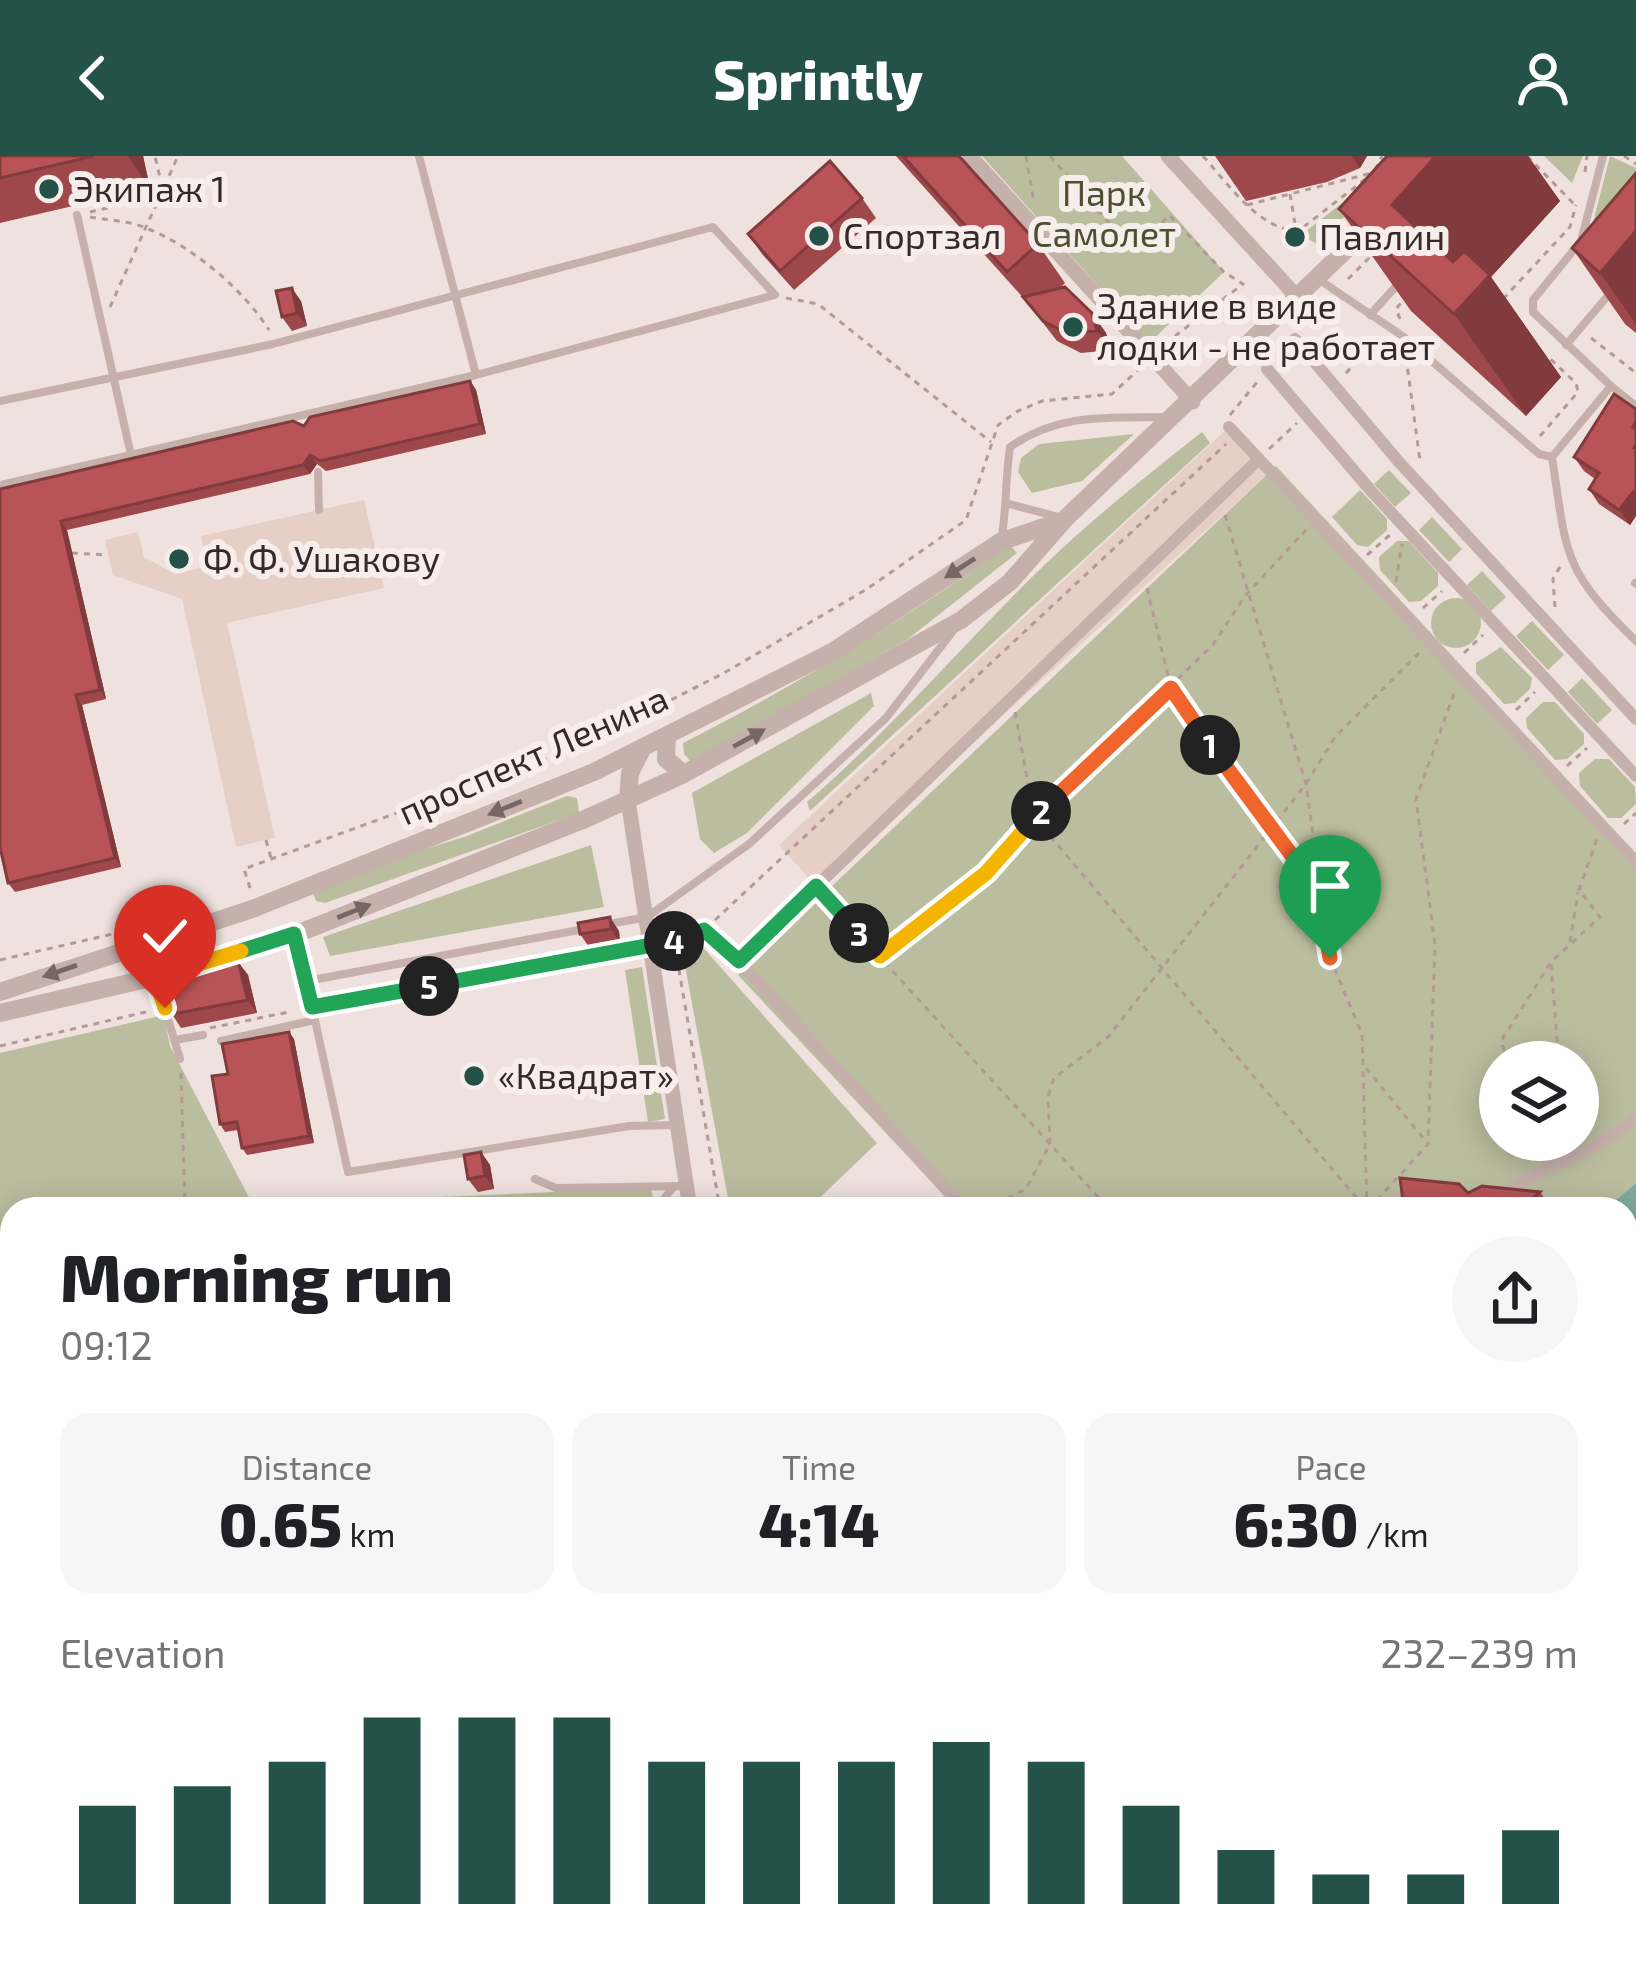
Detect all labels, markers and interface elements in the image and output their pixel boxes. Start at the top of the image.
icon: back [60,45,126,111]
icon: person [1510,45,1576,111]
text: Sprintly [713,46,923,111]
place label: Экипаж 1 [73,166,226,209]
park label: Парк Самолет [1032,170,1176,254]
marker: Экипаж 1 [36,176,62,202]
place label: Спортзал [843,213,1001,256]
place label: Павлин [1319,214,1445,257]
marker: Спортзал [806,223,832,249]
marker: Павлин [1282,224,1308,250]
place label: Здание в виде лодки - не работает [1097,283,1435,367]
marker: Здание в виде лодки - не работает [1060,314,1086,340]
place label: Ф. Ф. Ушакову [203,536,440,580]
marker: Ф. Ф. Ушакову [166,546,192,572]
one-way arrow [944,557,976,579]
street label: проспект Ленина [391,675,674,832]
pin: 1 [1180,715,1240,775]
text: 1 [1203,725,1217,765]
one-way arrow [732,728,766,749]
pin: 2 [1011,781,1071,841]
text: 2 [1031,791,1051,831]
one-way arrow [486,800,522,819]
pin [1279,835,1381,958]
icon: arrive [1297,853,1363,919]
pin [114,885,216,1008]
one-way arrow [336,901,372,920]
icon: check [132,903,198,969]
pin: 3 [829,903,889,963]
pin: 4 [644,911,704,971]
text: 3 [850,913,868,953]
text: 4 [663,921,685,961]
pin: 5 [399,956,459,1016]
one-way arrow [42,963,78,981]
text: 5 [420,966,438,1006]
map controls [1479,1041,1599,1161]
button: layers [1479,1041,1599,1161]
place label: «Квадрат» [498,1053,674,1096]
marker: «Квадрат» [461,1063,487,1089]
text: Morning run [60,1236,453,1315]
button: share [1452,1236,1578,1362]
text: 09:12 [60,1321,152,1368]
text: Distance [242,1447,372,1487]
text: Time [782,1447,856,1487]
text: Pace [1295,1447,1367,1487]
text: 0.65 [219,1487,342,1559]
text: 4:14 [758,1487,880,1559]
text: 6:30 [1233,1487,1359,1559]
text: km [342,1514,395,1554]
text: /km [1359,1514,1429,1554]
text: Elevation [60,1629,225,1676]
text: 232–239 m [1381,1629,1578,1676]

